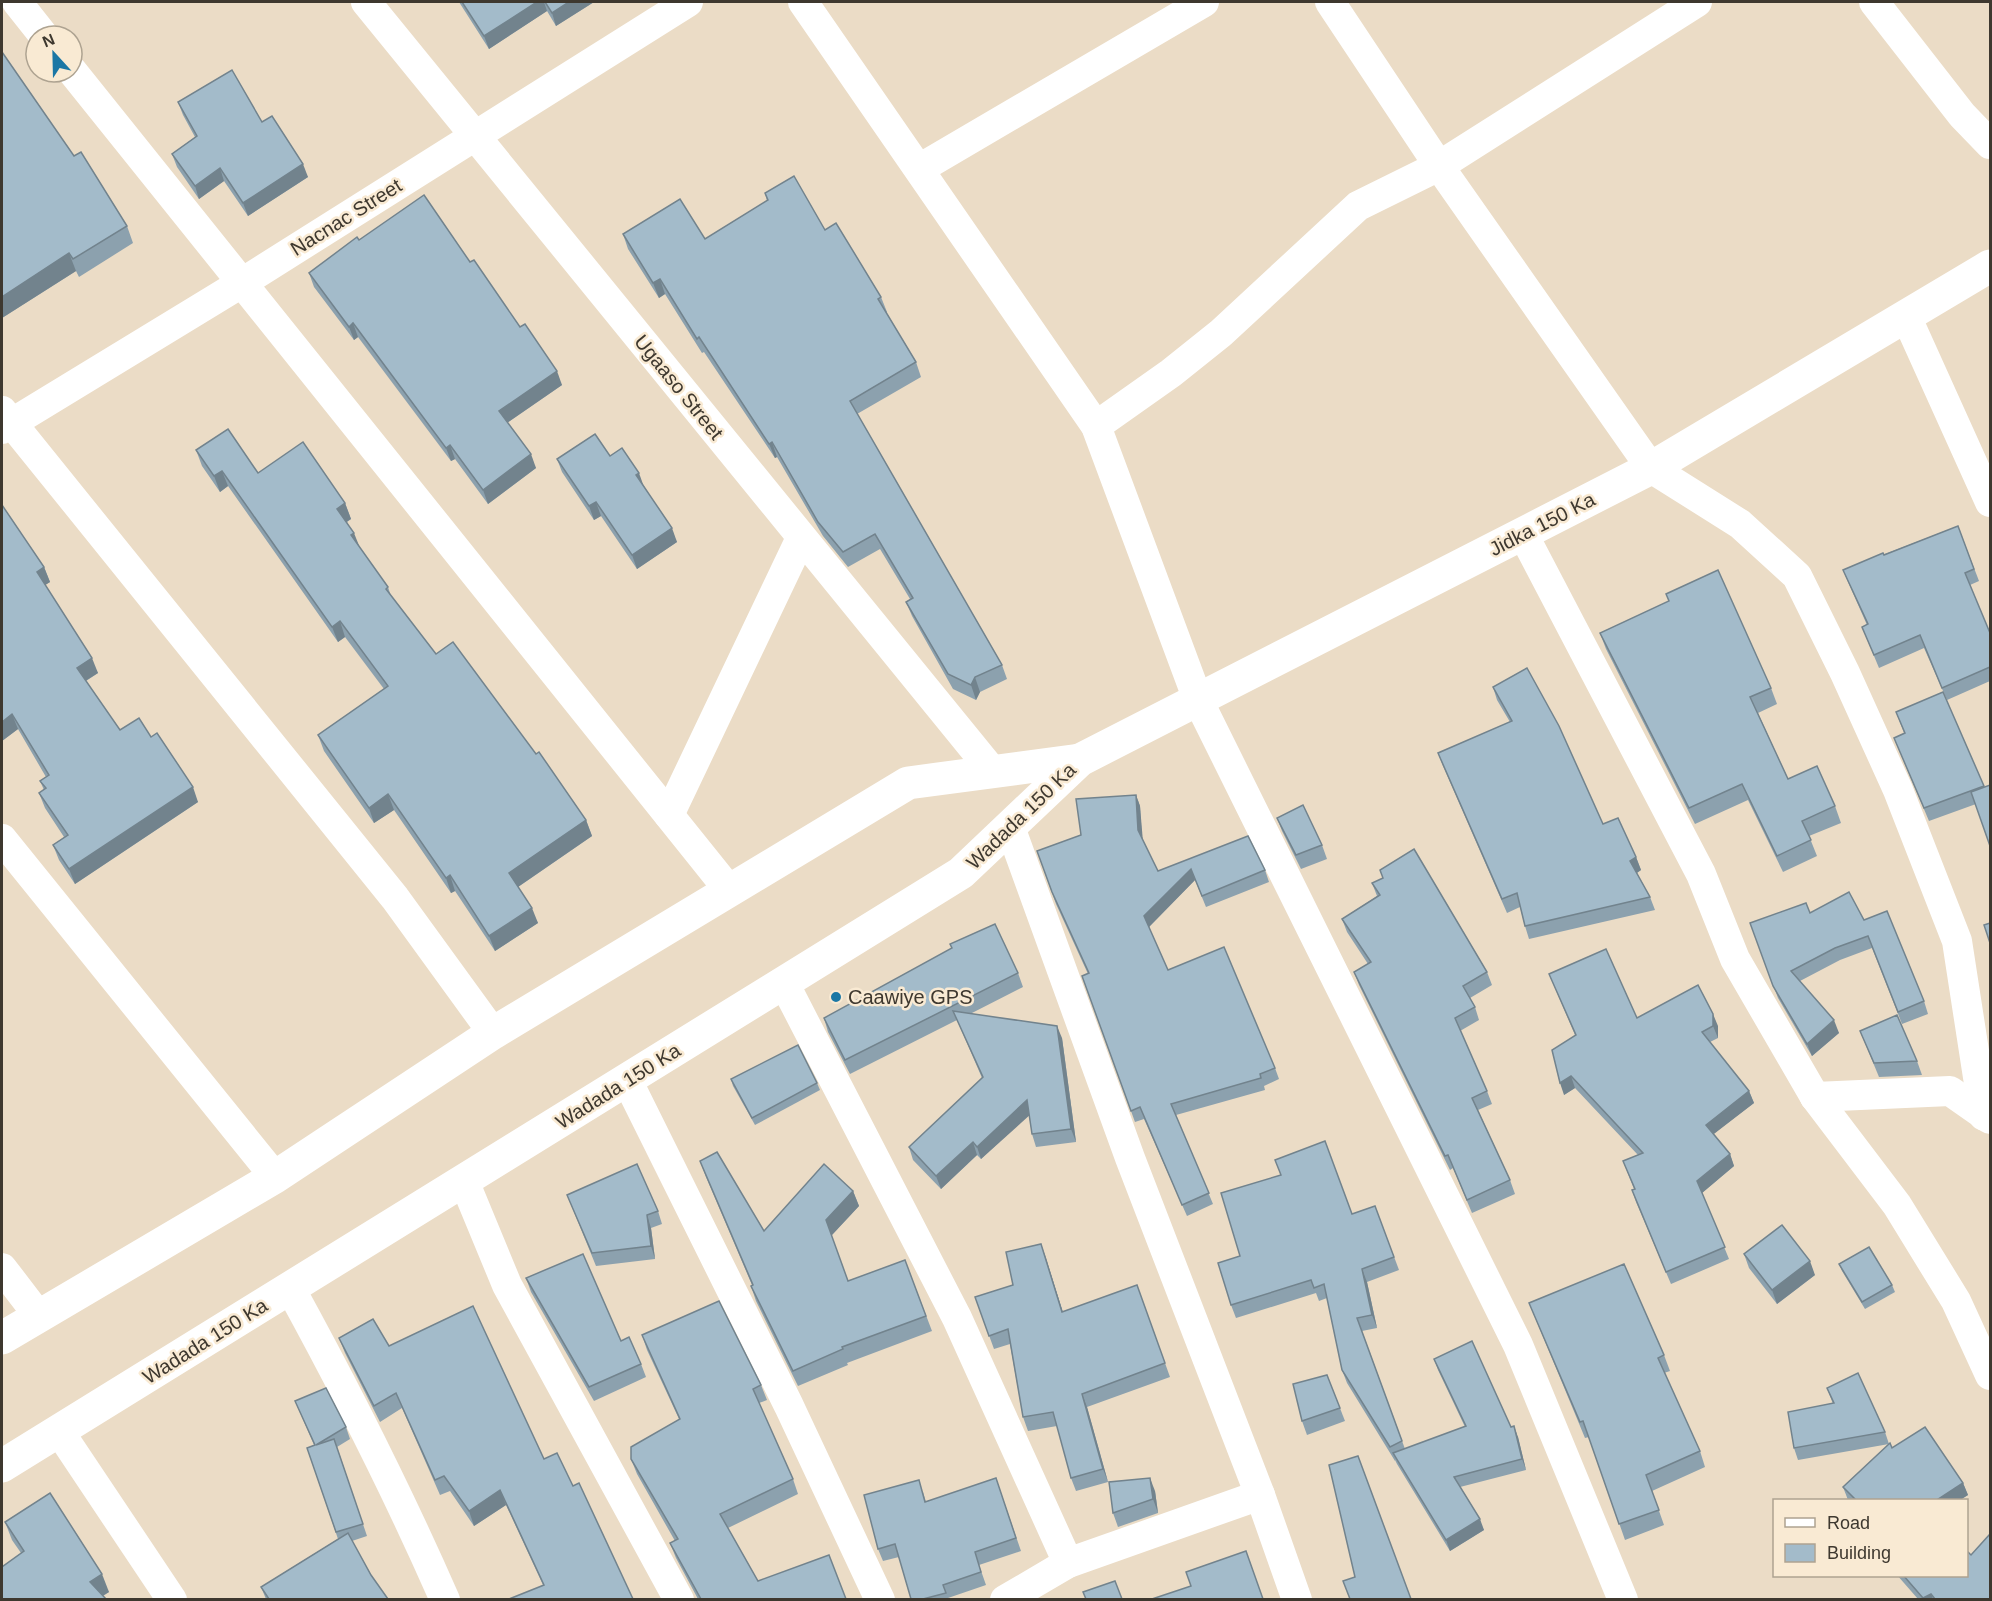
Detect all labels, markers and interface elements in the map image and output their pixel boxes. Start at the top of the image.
north arrow [24,24,84,84]
text: N [40,31,57,51]
street label: Nacnac Street [286,174,406,260]
street label: Ugaaso Street [630,330,728,444]
street label: Jidka 150 Ka [1485,488,1599,560]
street label: Wadada 150 Ka [962,758,1081,873]
place label: Caawiye GPS [848,986,973,1008]
marker: Caawiye GPS [829,990,843,1004]
street label: Wadada 150 Ka [552,1038,685,1133]
street label: Wadada 150 Ka [139,1293,272,1388]
legend [1773,1499,1968,1577]
text: Road [1827,1513,1870,1533]
text: Building [1827,1543,1891,1563]

